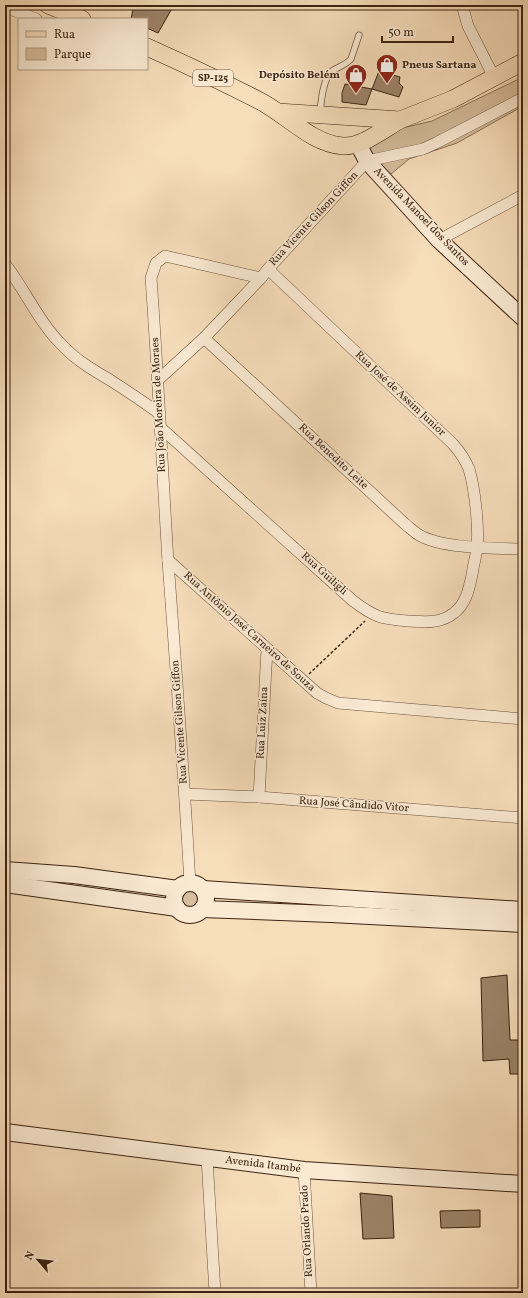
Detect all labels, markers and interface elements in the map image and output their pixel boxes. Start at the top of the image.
legend [18,18,148,70]
scale bar [382,18,453,44]
text: 50 m [388,25,414,41]
text: Rua [54,27,75,43]
text: Parque [54,47,91,63]
shop icon: Pneus Sartana [374,52,400,85]
place label: Pneus Sartana [402,58,476,73]
shop icon: Depósito Belém [343,62,369,95]
place label: Depósito Belém [259,68,340,83]
road number: SP-125 [193,70,233,86]
street label: Avenida Manoel dos Santos [370,164,472,270]
street label: Rua Vicente Gilson Giffon [266,168,362,270]
street label: Rua João Moreira de Moraes [148,337,170,473]
street label: Rua José de Assim Junior [351,348,449,440]
street label: Rua Benedito Leite [295,421,371,493]
street label: Rua Guiligli [298,549,350,599]
street label: Rua Antônio José Carneiro de Souza [180,569,319,696]
street label: Rua Vicente Gilson Giffon [168,659,192,785]
street label: Rua Luiz Zaína [254,686,272,760]
street label: Rua José Cândido Vitor [299,794,410,816]
street label: Avenida Itambé [224,1153,302,1177]
street label: Rua Orlando Prado [297,1184,317,1277]
north arrow [18,1240,58,1280]
text: N [22,1249,39,1263]

